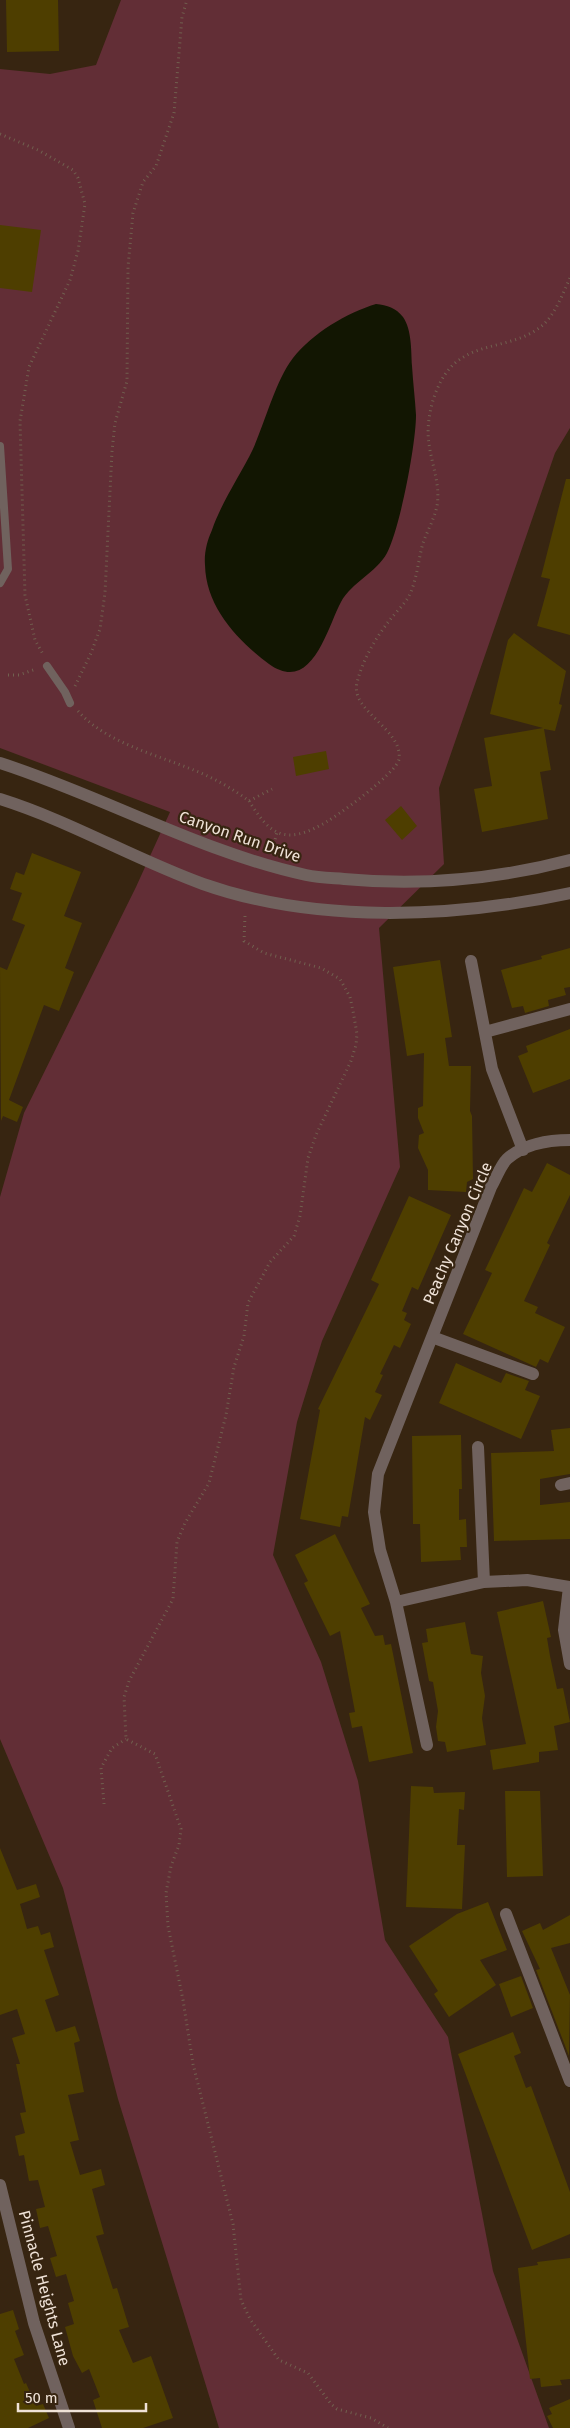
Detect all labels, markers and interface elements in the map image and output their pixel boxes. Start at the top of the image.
street label: Canyon Run Drive [176,807,303,866]
street label: Peachy Canyon Circle [419,1159,496,1307]
street label: Pinnacle Heights Lane [15,2208,74,2368]
scale bar [18,2380,145,2412]
text: 50 m [25,2389,58,2407]

